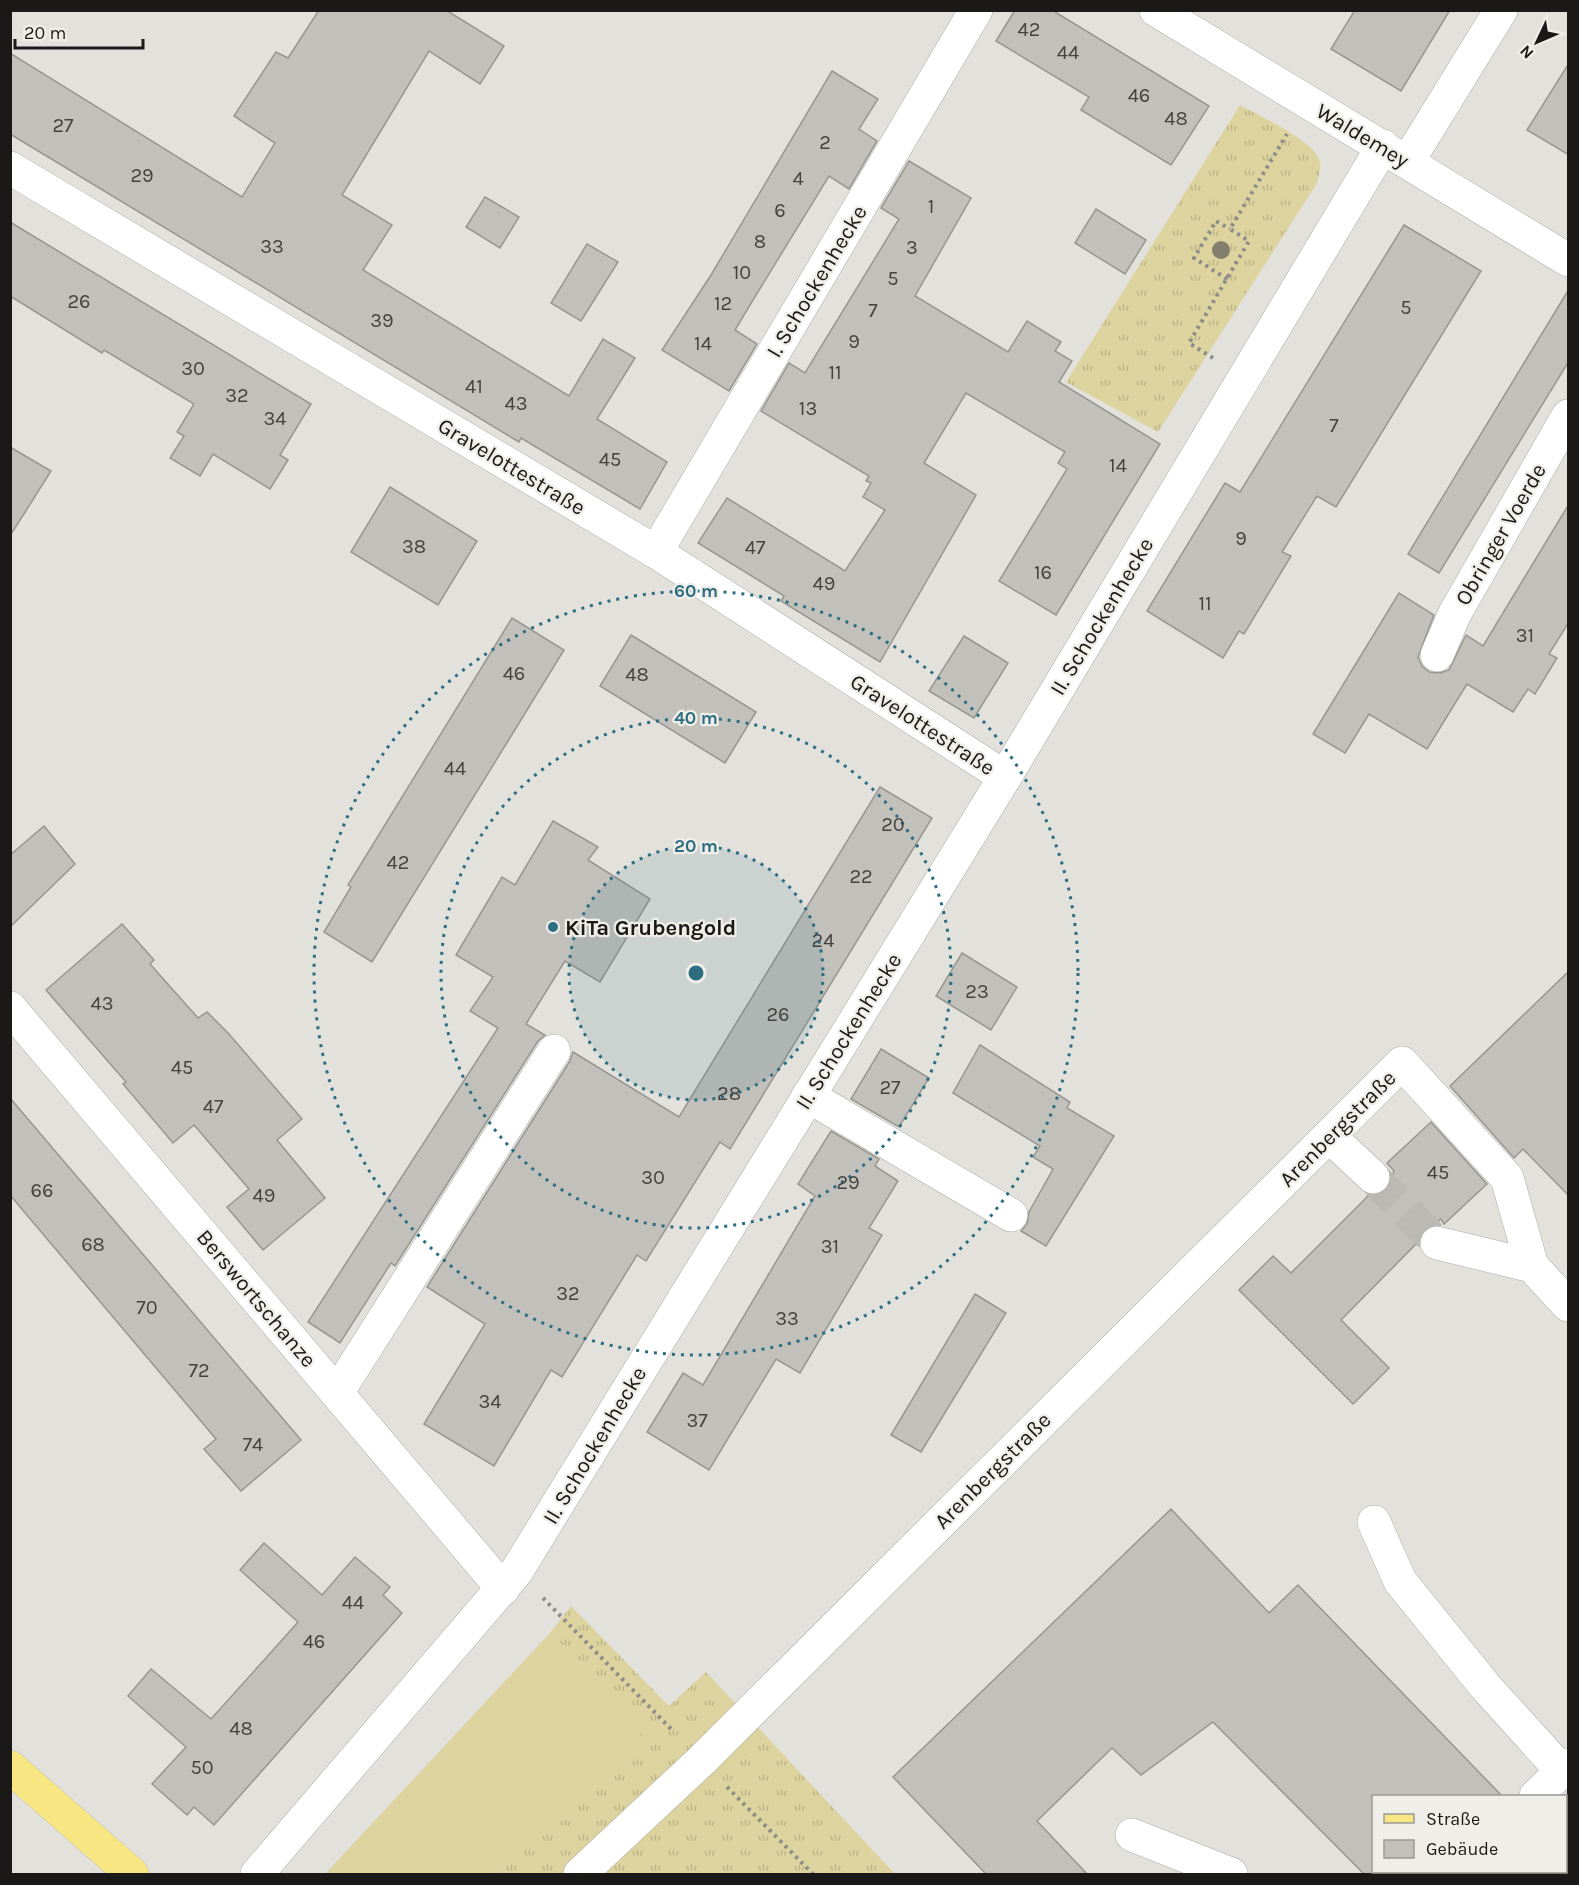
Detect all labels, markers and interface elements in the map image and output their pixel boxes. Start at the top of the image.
scale bar [15,12,142,50]
north arrow [1507,12,1567,72]
house number: 42 [1018,18,1040,41]
text: 20 m [24,22,66,44]
house number: 44 [1057,41,1079,64]
text: N [1516,41,1537,63]
house number: 46 [1128,84,1150,107]
street label: Waldemey [1311,98,1414,174]
house number: 48 [1164,107,1188,130]
house number: 27 [53,114,74,137]
house number: 2 [819,131,831,154]
house number: 29 [130,164,154,187]
house number: 4 [792,167,804,190]
house number: 1 [928,195,934,218]
house number: 6 [774,199,786,222]
street label: I. Schockenhecke [761,201,873,362]
house number: 8 [754,230,766,253]
house number: 33 [260,235,284,258]
house number: 3 [906,236,918,259]
house number: 10 [733,261,751,284]
house number: 5 [887,267,899,290]
house number: 26 [67,290,91,313]
house number: 12 [714,292,732,315]
house number: 5 [1400,296,1412,319]
house number: 7 [868,299,878,322]
house number: 39 [370,309,394,332]
house number: 9 [848,330,860,353]
house number: 14 [694,332,712,355]
house number: 30 [181,357,205,380]
house number: 11 [828,361,842,384]
house number: 41 [465,375,483,398]
house number: 32 [225,384,249,407]
house number: 43 [505,392,527,415]
house number: 13 [799,397,817,420]
house number: 34 [264,407,286,430]
street label: Gravelottestraße [433,413,590,521]
house number: 7 [1329,414,1339,437]
house number: 45 [599,448,621,471]
house number: 14 [1109,454,1127,477]
street label: Obringer Voerde [1450,459,1552,610]
house number: 9 [1235,527,1247,550]
street label: II. Schockenhecke [1045,533,1159,700]
house number: 38 [402,535,426,558]
house number: 47 [745,536,766,559]
house number: 16 [1034,561,1052,584]
house number: 49 [813,572,835,595]
text: 60 m [674,580,718,602]
house number: 11 [1198,592,1212,615]
house number: 31 [1516,624,1534,647]
house number: 46 [503,662,525,685]
house number: 48 [625,663,649,686]
street label: Gravelottestraße [845,668,1000,781]
text: 40 m [674,707,718,729]
house number: 44 [444,757,466,780]
house number: 20 [881,813,905,836]
text: 20 m [674,835,718,857]
house number: 42 [387,851,409,874]
house number: 22 [849,865,873,888]
place label: KiTa Grubengold [565,915,736,941]
marker: KiTa Grubengold [546,920,560,934]
house number: 24 [812,929,834,952]
street label: II. Schockenhecke [790,949,907,1114]
centre of rings [686,963,706,983]
house number: 23 [965,980,989,1003]
house number: 43 [91,992,113,1015]
house number: 26 [766,1003,790,1026]
house number: 45 [171,1056,193,1079]
street label: Arenbergstraße [1274,1065,1401,1192]
house number: 27 [880,1076,901,1099]
house number: 28 [717,1082,741,1105]
house number: 47 [203,1095,224,1118]
house number: 45 [1427,1161,1449,1184]
house number: 30 [641,1166,665,1189]
house number: 29 [836,1171,860,1194]
house number: 66 [31,1179,53,1202]
house number: 49 [253,1184,275,1207]
street label: Berswortschanze [191,1224,321,1373]
house number: 68 [81,1233,105,1256]
house number: 31 [821,1235,839,1258]
house number: 32 [556,1282,580,1305]
house number: 70 [136,1296,158,1319]
house number: 33 [775,1307,799,1330]
house number: 72 [189,1359,209,1382]
street label: II. Schockenhecke [538,1362,652,1529]
house number: 34 [479,1390,501,1413]
street label: Arenbergstraße [929,1407,1056,1534]
house number: 37 [686,1409,708,1432]
house number: 74 [243,1433,263,1456]
house number: 44 [342,1591,364,1614]
house number: 46 [303,1630,325,1653]
house number: 48 [229,1717,253,1740]
house number: 50 [190,1756,214,1779]
legend [1372,1795,1567,1873]
text: Straße [1426,1808,1480,1830]
text: Gebäude [1426,1838,1498,1860]

